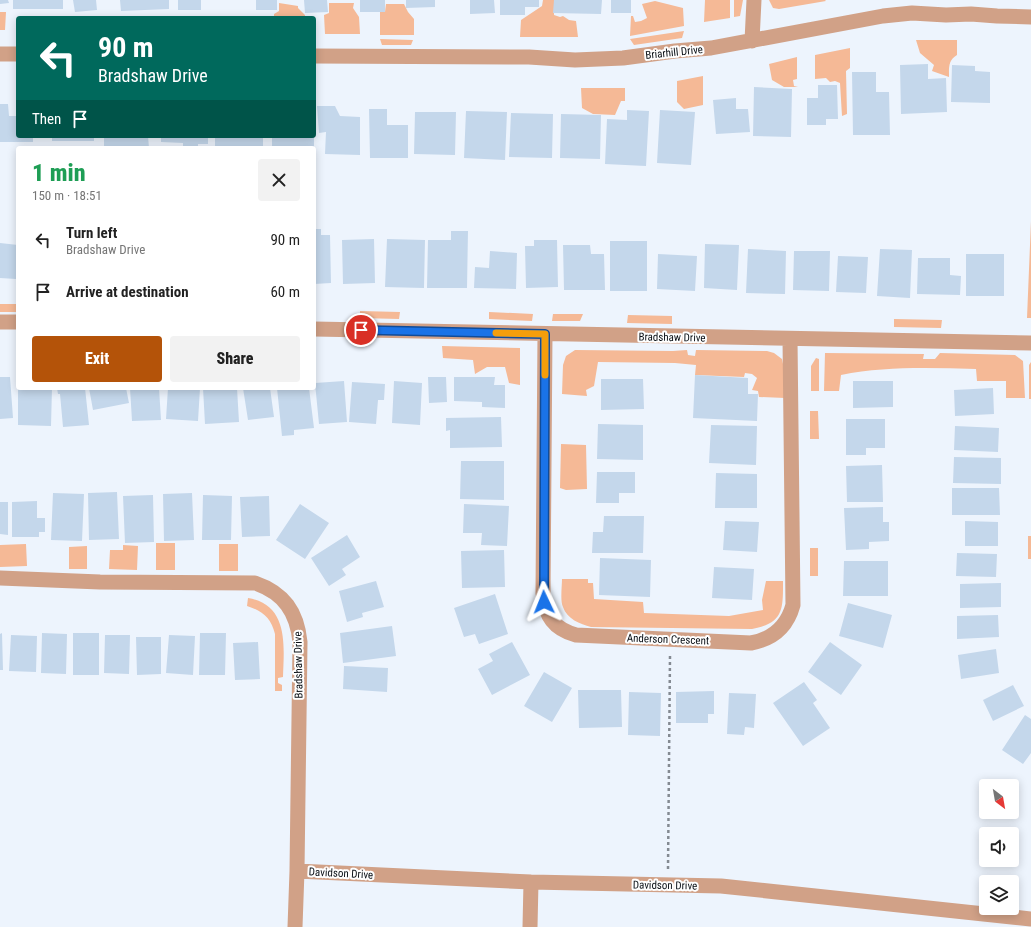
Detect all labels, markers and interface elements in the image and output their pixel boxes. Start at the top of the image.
text: 90 m [98,31,154,64]
icon: left [32,32,84,84]
street label: Briarhill Drive [645,43,704,62]
text: Bradshaw Drive [98,65,208,86]
icon: arrive [69,108,91,130]
text: Then [32,110,61,128]
text: 1 min [32,159,86,187]
button: close [258,159,300,201]
text: 150 m · 18:51 [32,188,102,203]
text: Turn left [66,224,117,242]
icon: left [32,229,54,251]
text: 90 m [270,231,300,249]
text: Bradshaw Drive [66,242,145,257]
icon: arrive [32,281,54,303]
text: Arrive at destination [66,283,189,301]
text: 60 m [270,283,300,301]
pin [344,313,378,347]
icon: arrive [350,319,372,341]
street label: Bradshaw Drive [638,330,706,345]
button: Exit [32,336,162,382]
button: Share [170,336,300,382]
position arrow [523,581,565,623]
street label: Bradshaw Drive [291,631,306,699]
street label: Anderson Crescent [627,632,709,647]
north arrow [979,779,1019,819]
map controls [979,779,1019,915]
button: sound [979,827,1019,867]
street label: Davidson Drive [308,865,374,882]
button: layers [979,875,1019,915]
street label: Davidson Drive [633,878,697,893]

